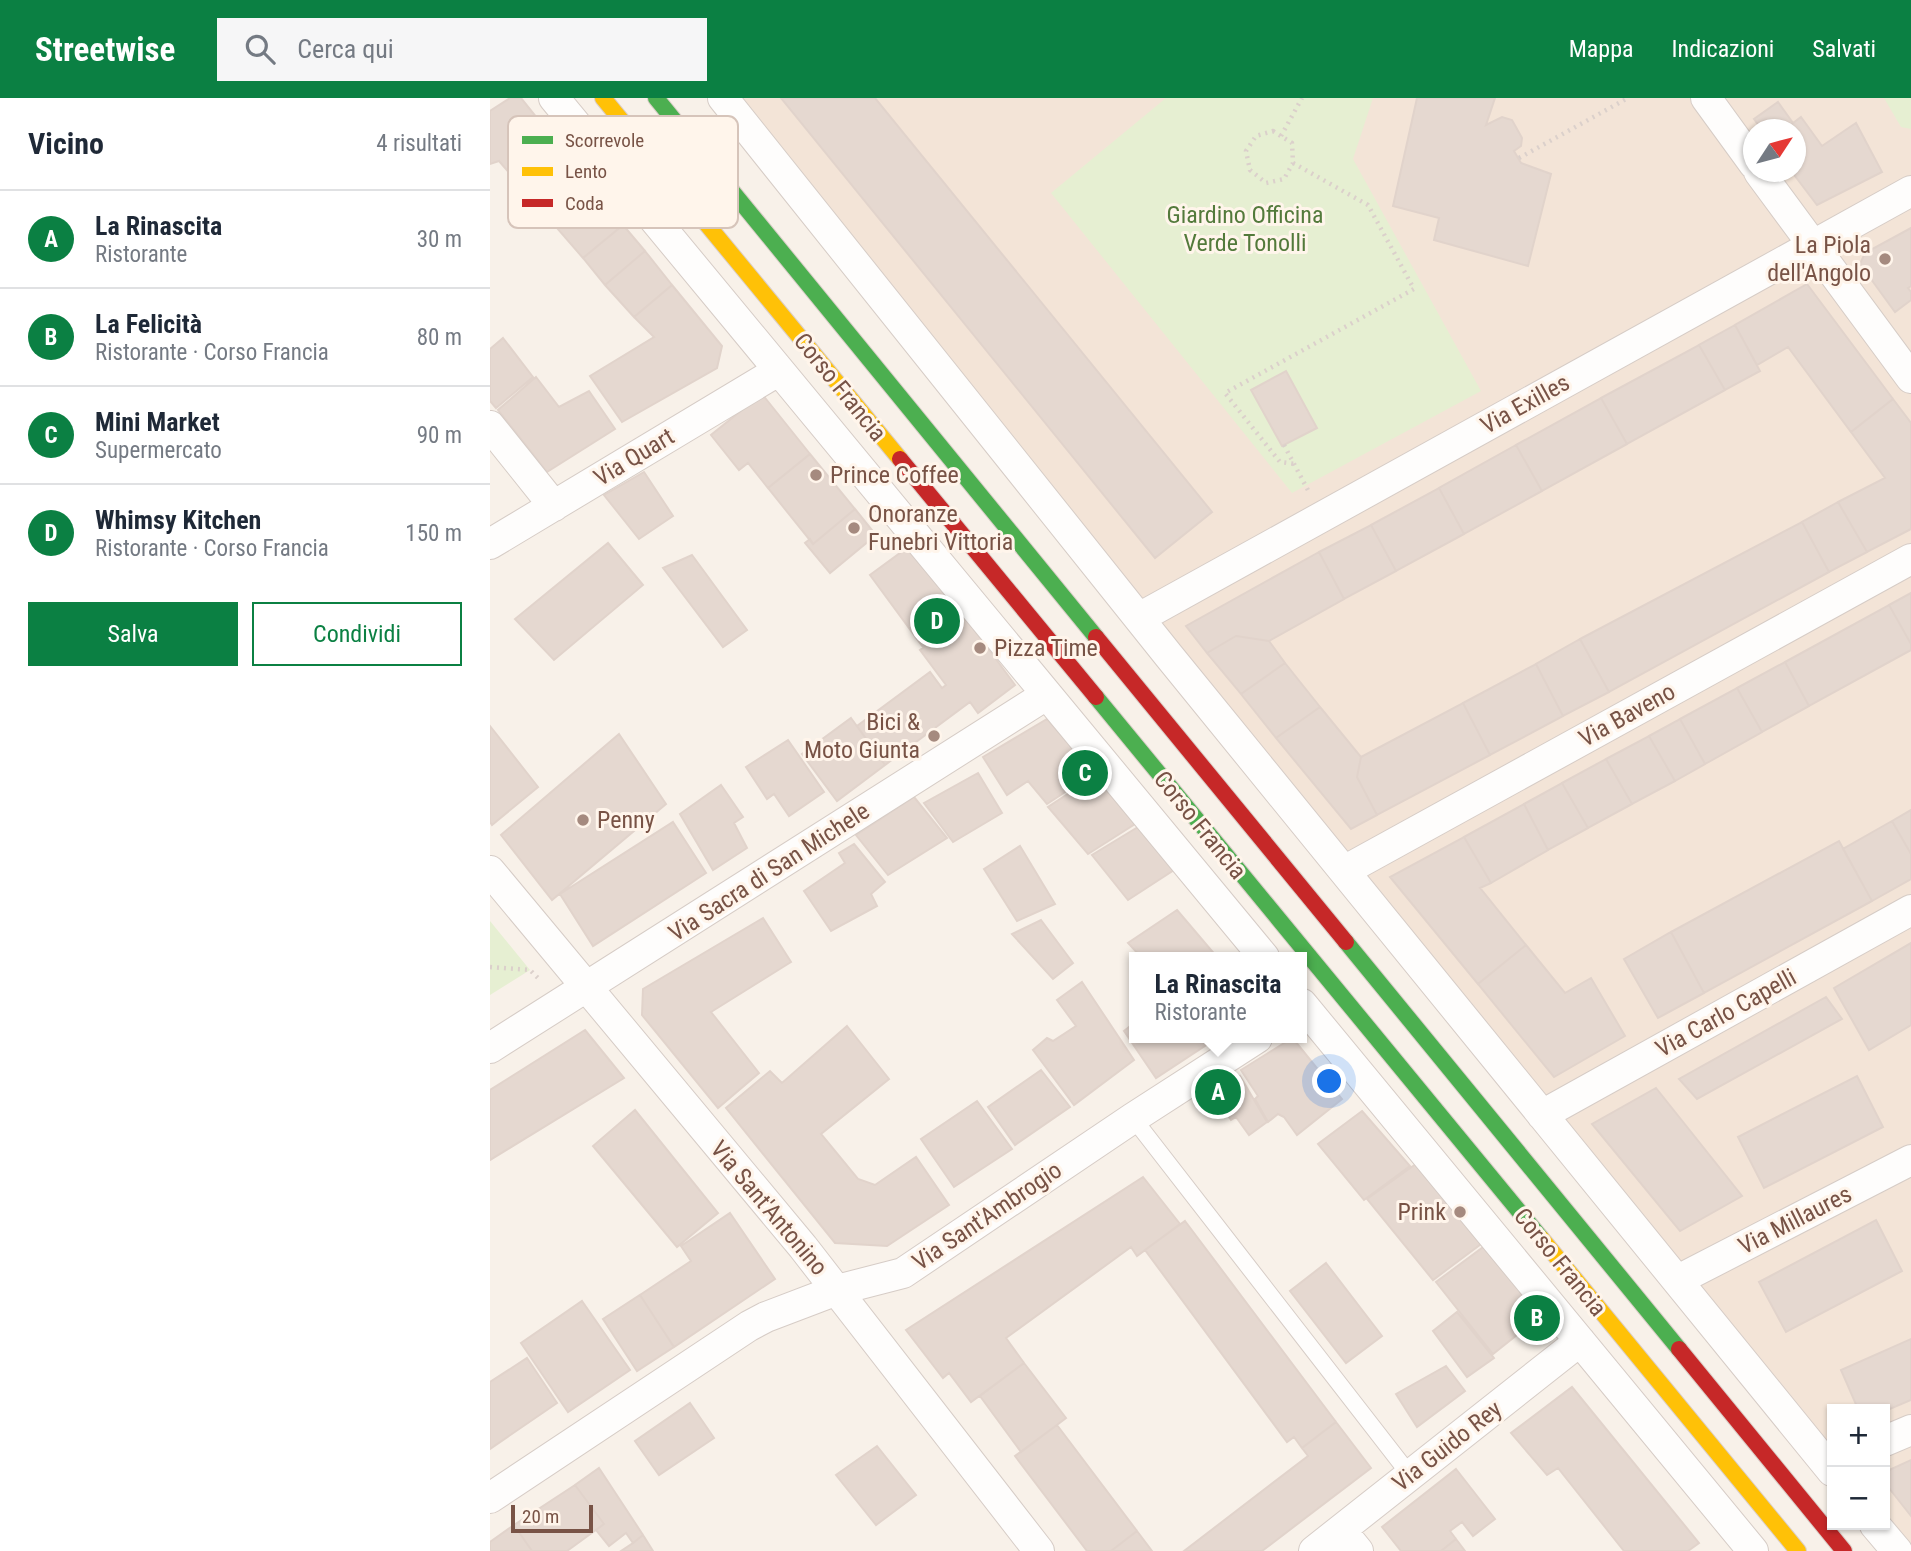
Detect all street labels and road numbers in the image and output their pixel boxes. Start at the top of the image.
street label: Corso Francia [788,327,892,447]
street label: Via Exilles [1476,368,1574,440]
street label: Via Quart [589,422,679,492]
street label: Via Baveno [1574,677,1680,753]
street label: Corso Francia [1148,765,1252,885]
street label: Via Sacra di San Michele [664,797,874,947]
street label: Via Carlo Capelli [1651,963,1801,1063]
street label: Via Sant'Antonino [705,1135,833,1281]
street label: Via Sant'Ambrogio [907,1156,1067,1276]
street label: Via Millaures [1734,1180,1856,1260]
street label: Corso Francia [1508,1202,1612,1322]
street label: Via Guido Rey [1387,1395,1507,1497]

